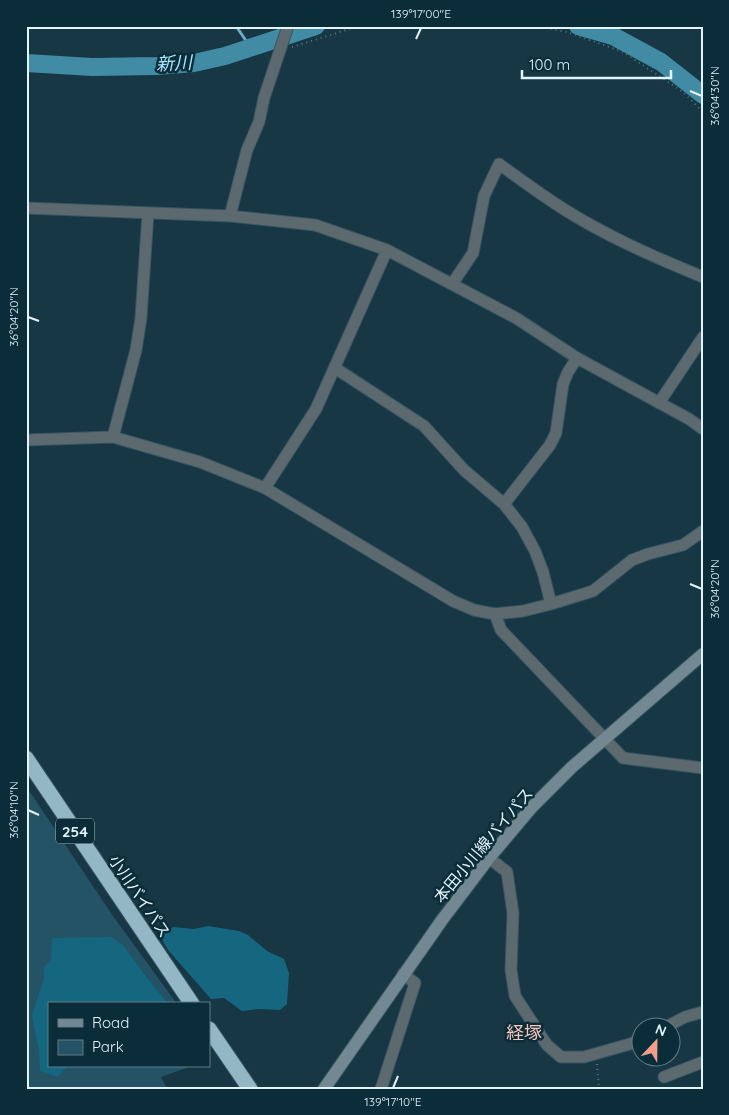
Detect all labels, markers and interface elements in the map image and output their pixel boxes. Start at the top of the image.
text: 139°17'00"E [391,6,451,21]
scale bar [522,48,670,80]
water label: 新川 [155,50,195,75]
text: 100 m [529,55,570,74]
text: 36°04'30"N [707,66,722,126]
text: 36°04'20"N [6,287,21,347]
text: 36°04'20"N [707,559,722,619]
text: 36°04'10"N [6,781,21,839]
street label: 本田小川線バイパス [429,784,537,906]
road number: 254 [56,818,94,844]
street label: 小川バイパス [105,851,175,941]
legend [48,1002,210,1068]
text: Road [92,1013,129,1032]
north arrow [632,1018,682,1068]
text: N [653,1020,669,1040]
district label: 経塚 [506,1021,542,1044]
text: Park [92,1037,124,1056]
text: 139°17'10"E [364,1094,422,1109]

